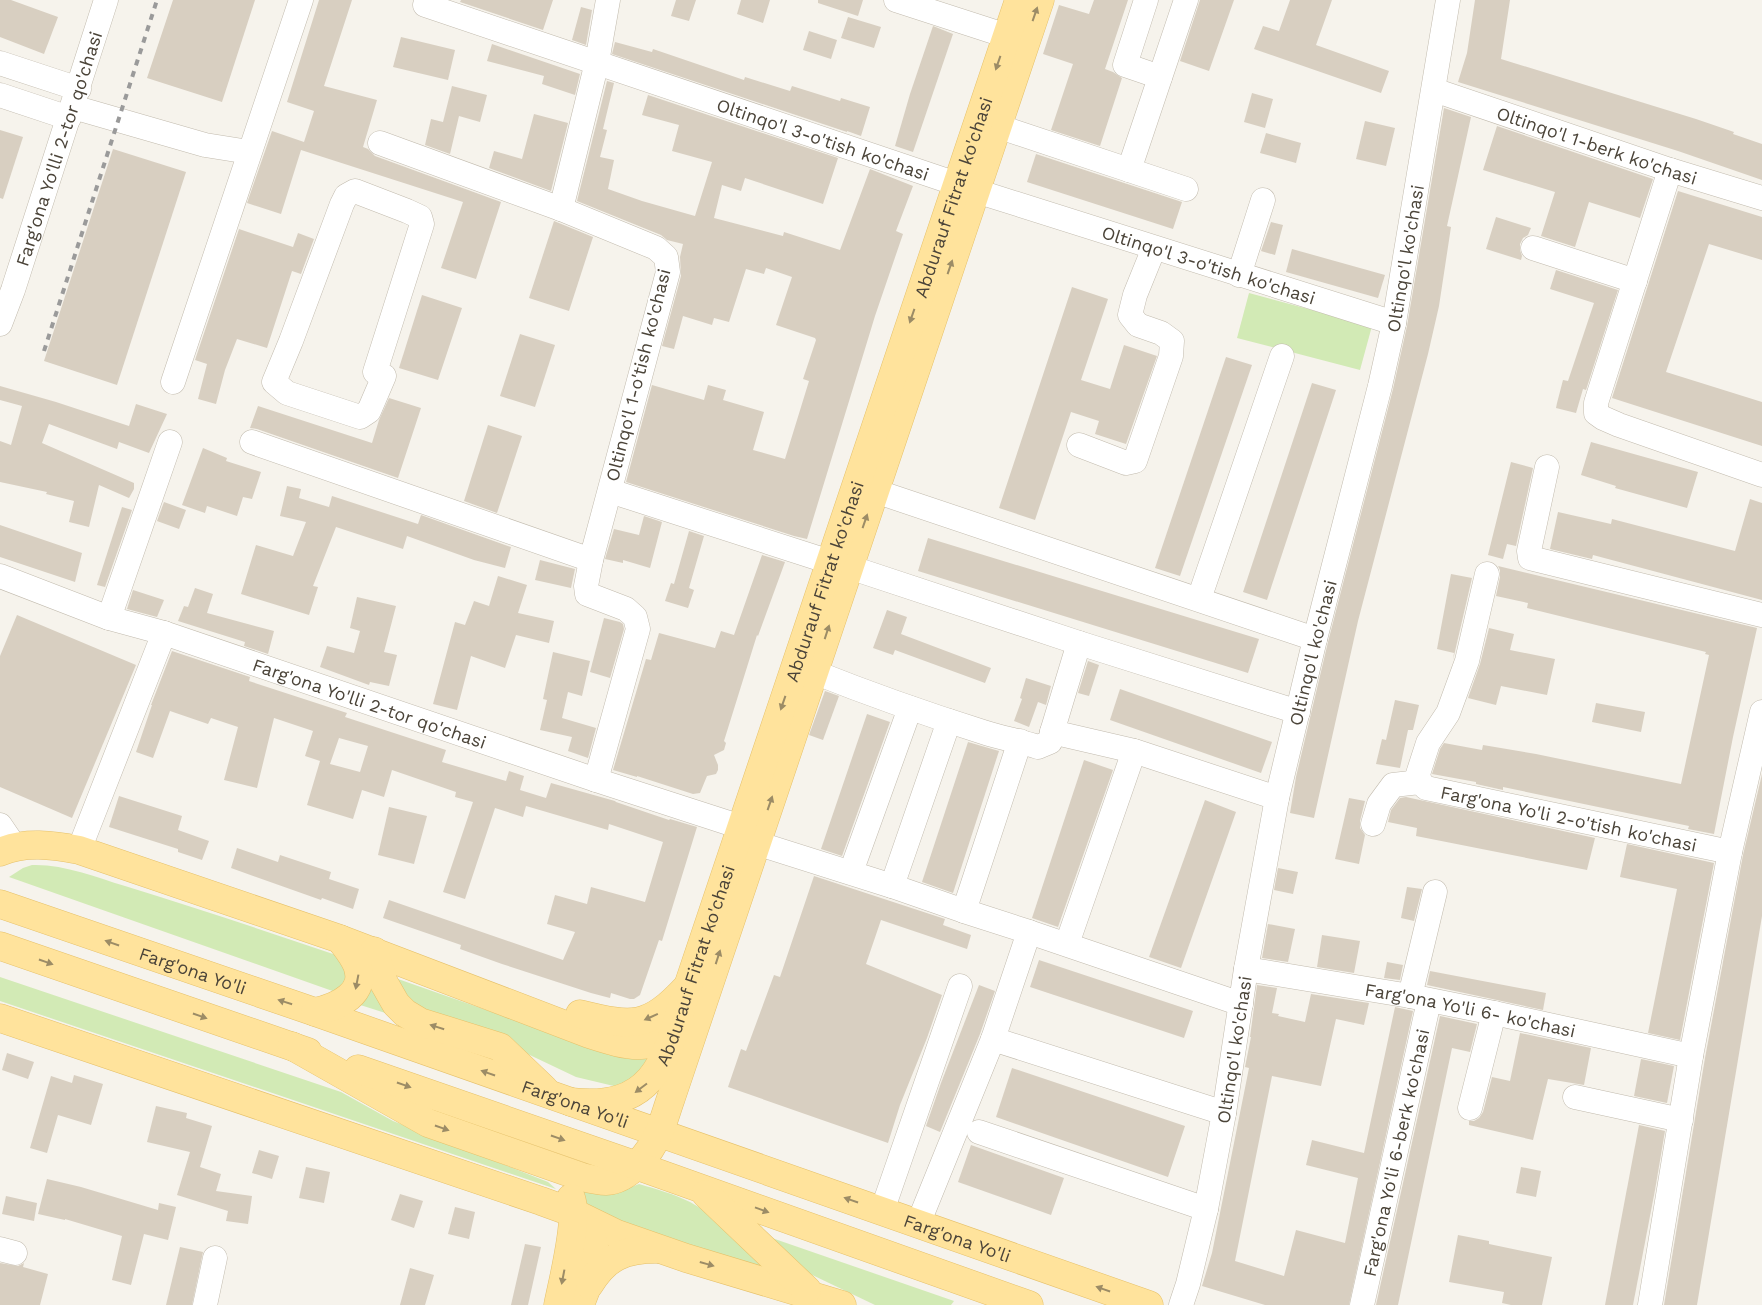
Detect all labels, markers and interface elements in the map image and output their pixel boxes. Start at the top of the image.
one-way arrow [1032,6,1039,21]
street label: Farg'ona Yo'lli 2-tor qo'chasi [11,29,106,268]
one-way arrow [993,55,1001,70]
street label: Oltinqo'l 3-o'tish ko'chasi [714,93,932,184]
street label: Abdurauf Fitrat ko'chasi [909,94,996,300]
street label: Oltinqo'l 1-berk ko'chasi [1494,102,1700,188]
street label: Oltinqo'l ko'chasi [1382,183,1427,334]
street label: Oltinqo'l 3-o'tish ko'chasi [1099,221,1318,308]
one-way arrow [946,260,954,275]
street label: Oltinqo'l 1-o'tish ko'chasi [601,266,675,484]
one-way arrow [908,309,916,324]
street label: Abdurauf Fitrat ko'chasi [780,478,867,684]
one-way arrow [861,513,869,528]
street label: Oltinqo'l ko'chasi [1284,578,1340,727]
one-way arrow [823,624,831,639]
street label: Farg'ona Yo'lli 2-tor qo'chasi [250,654,489,752]
one-way arrow [778,695,786,710]
street label: Farg'ona Yo'li 2-o'tish ko'chasi [1439,781,1699,855]
one-way arrow [767,795,774,810]
street label: Abdurauf Fitrat ko'chasi [651,862,738,1069]
one-way arrow [105,939,120,946]
street label: Farg'ona Yo'li [137,942,249,998]
one-way arrow [715,949,722,964]
one-way arrow [39,958,54,966]
one-way arrow [353,974,361,990]
street label: Oltinqo'l ko'chasi [1212,974,1255,1125]
street label: Farg'ona Yo'li 6- ko'chasi [1364,978,1578,1041]
one-way arrow [278,998,293,1006]
one-way arrow [192,1012,207,1020]
one-way arrow [644,1013,658,1021]
one-way arrow [429,1023,444,1031]
street label: Farg'ona Yo'li 6-berk ko'chasi [1358,1027,1433,1279]
one-way arrow [481,1069,496,1076]
street label: Farg'ona Yo'li [519,1075,632,1132]
one-way arrow [397,1082,412,1089]
one-way arrow [634,1083,648,1093]
one-way arrow [435,1125,450,1132]
one-way arrow [551,1135,566,1143]
one-way arrow [843,1196,858,1204]
one-way arrow [755,1206,770,1214]
street label: Farg'ona Yo'li [901,1209,1014,1266]
one-way arrow [700,1261,715,1269]
one-way arrow [559,1269,567,1285]
one-way arrow [1096,1285,1111,1292]

